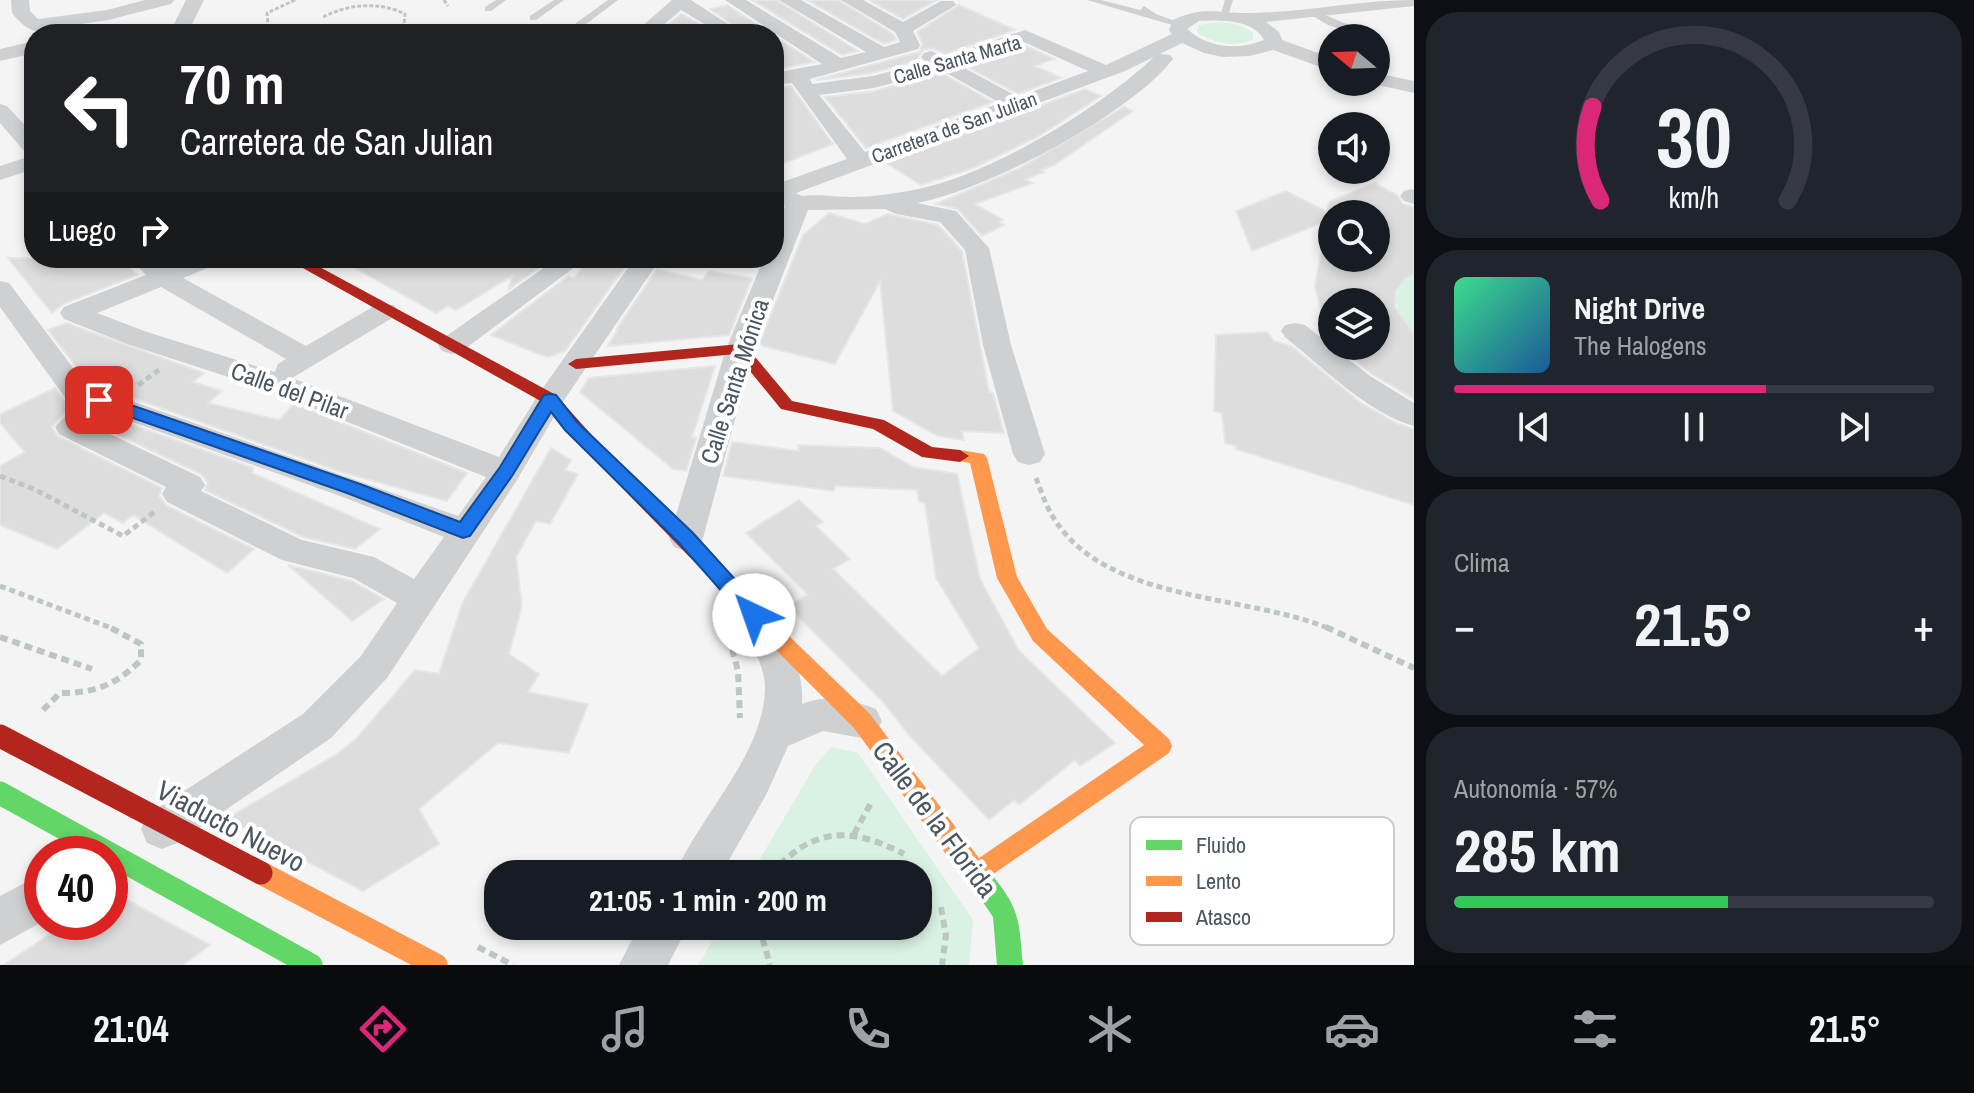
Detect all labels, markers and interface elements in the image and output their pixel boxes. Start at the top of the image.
north arrow [1318,24,1390,96]
map controls [1318,24,1390,360]
street label: Calle Santa Marta [890,28,1024,90]
text: 70 m [180,46,285,121]
icon: left [48,56,152,160]
text: 30 [1656,81,1732,193]
street label: Carretera de San Julian [868,85,1040,169]
button: sound [1318,112,1390,184]
text: Carretera de San Julian [180,118,493,166]
text: km/h [1669,178,1719,217]
button: search [1318,200,1390,272]
icon: right [132,208,176,252]
text: Luego [48,210,116,250]
button: layers [1318,288,1390,360]
text: Night Drive [1574,288,1705,328]
street label: Calle Santa Mónica [692,294,776,468]
text: The Halogens [1574,328,1707,363]
street label: Calle del Pilar [227,354,353,426]
pin [65,366,133,434]
icon: arrive [77,378,121,422]
icon: previous [1512,405,1556,449]
icon: pause [1672,405,1716,449]
icon: next [1832,405,1876,449]
text: Clima [1454,545,1510,580]
position arrow [712,573,796,657]
text: 21.5° [1634,584,1754,665]
text: − [1454,595,1475,655]
text: + [1913,595,1934,655]
street label: Calle de la Florida [864,733,1006,905]
street label: Viaducto Nuevo [150,771,312,881]
text: Autonomía · 57% [1454,771,1618,806]
text: 285 km [1454,810,1621,891]
legend [1130,817,1394,945]
text: Fluido [1196,830,1246,860]
speed limit sign: 40 [24,836,128,940]
text: Lento [1196,866,1241,896]
text: 21:05 · 1 min · 200 m [589,880,827,920]
text: Atasco [1195,902,1251,932]
icon: directions [355,1001,411,1057]
icon: music [597,1001,653,1057]
icon: phone [840,1001,896,1057]
icon: climate [1082,1001,1138,1057]
icon: car [1324,1001,1380,1057]
icon: filters [1567,1001,1623,1057]
text: 21:04 [93,1005,169,1053]
text: 21.5° [1809,1005,1881,1053]

